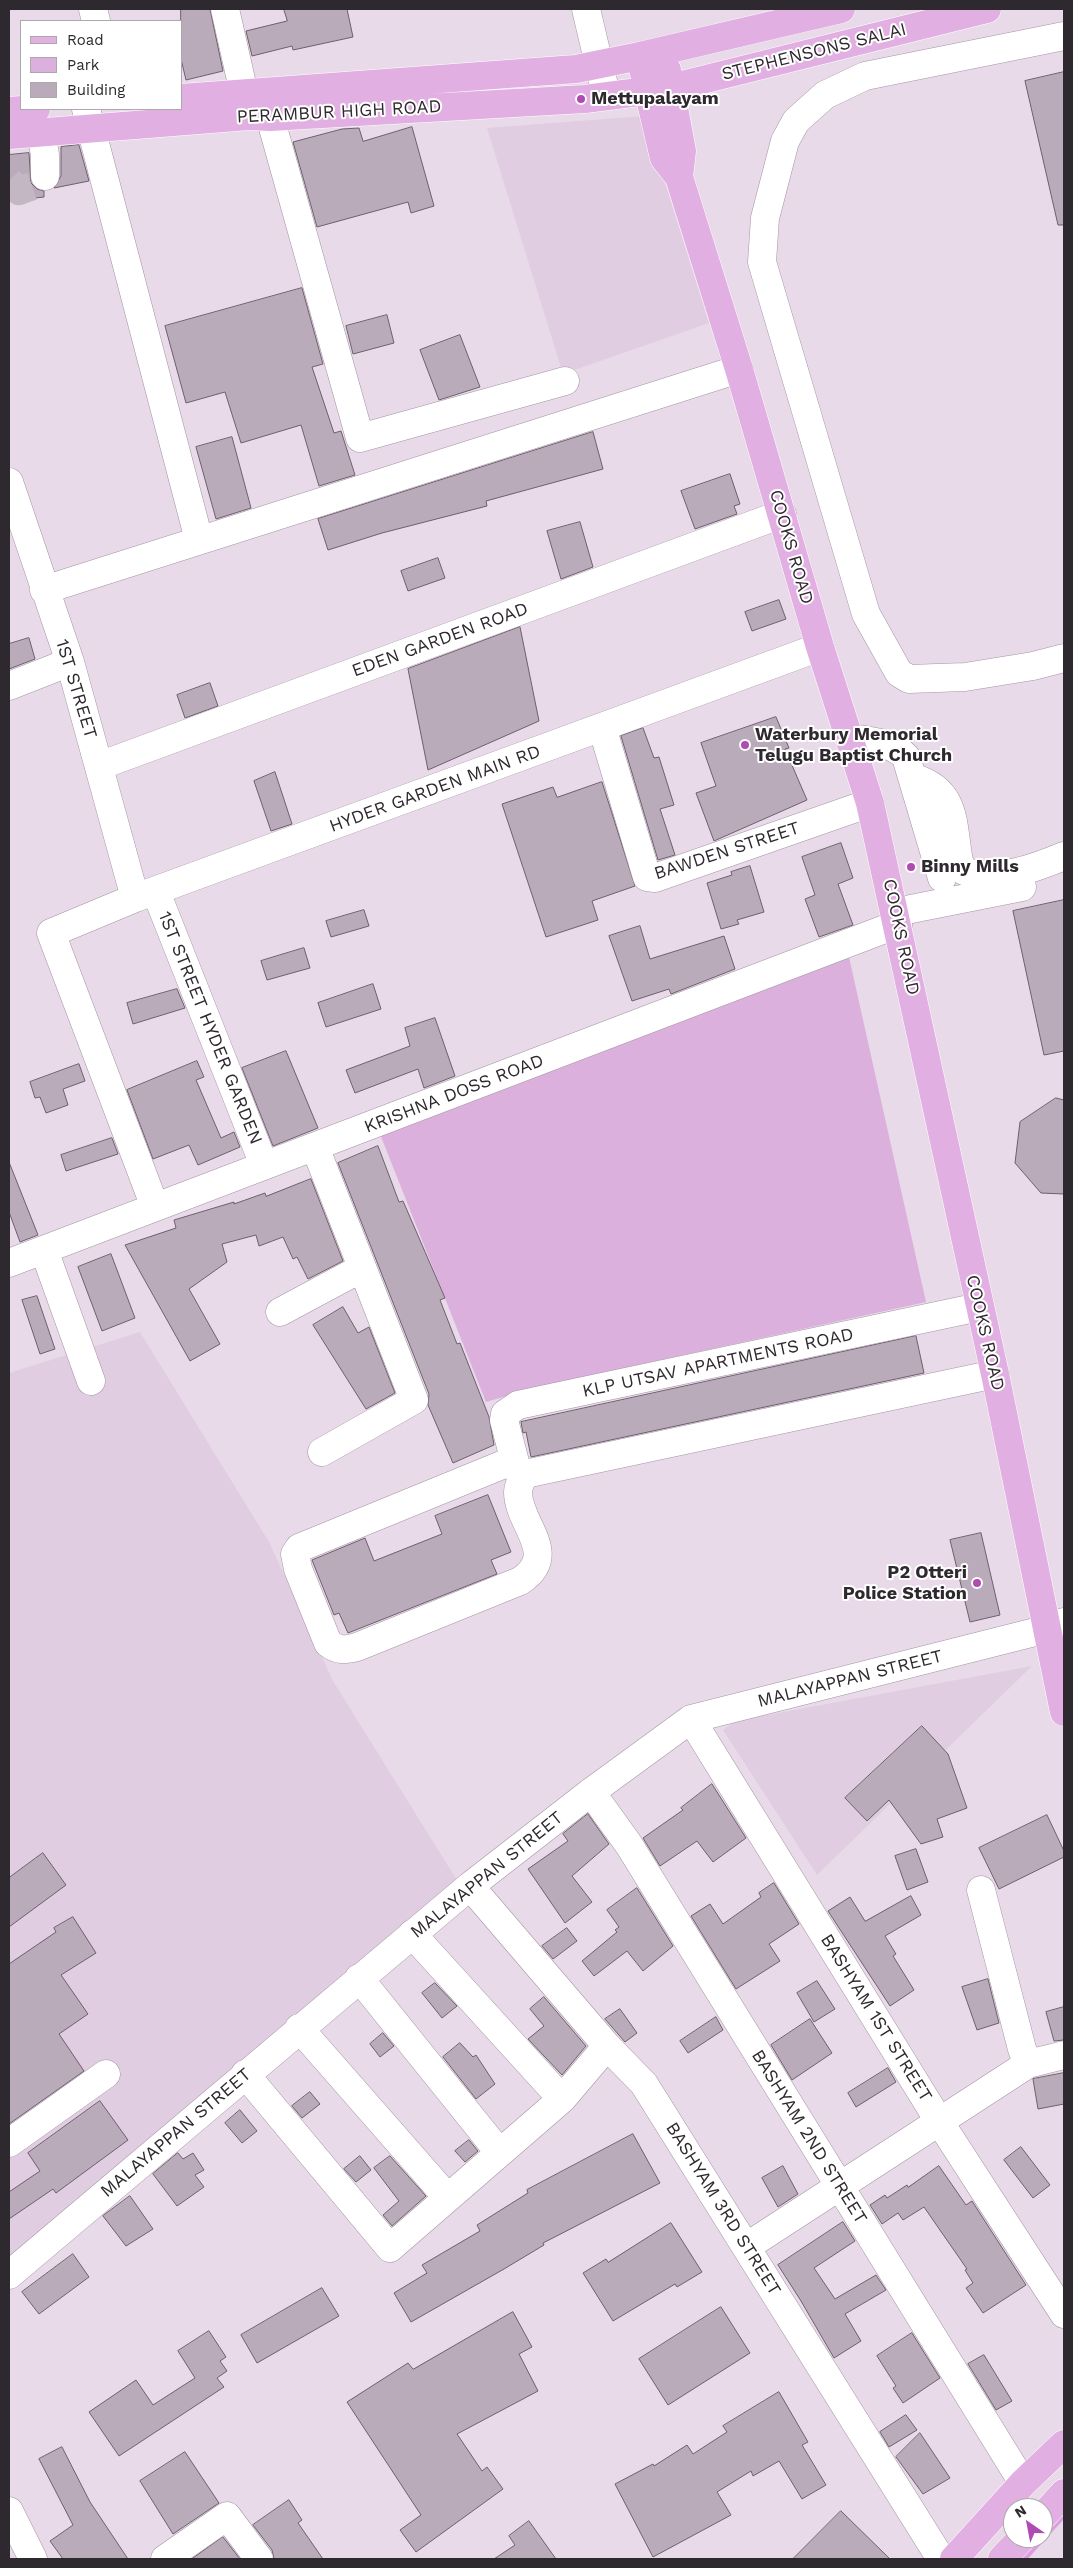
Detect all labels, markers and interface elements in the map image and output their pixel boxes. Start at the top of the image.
street label: STEPHENSONS SALAI [720,19,908,85]
legend [20,20,182,110]
text: Road [67,31,104,49]
text: Park [67,56,99,74]
text: Building [67,81,125,99]
place label: Mettupalayam [591,88,719,110]
marker: Mettupalayam [575,93,587,105]
street label: PERAMBUR HIGH ROAD [236,96,442,128]
street label: COOKS ROAD [764,487,818,607]
street label: EDEN GARDEN ROAD [349,598,531,682]
street label: 1ST STREET [51,637,101,741]
place label: Waterbury Memorial Telugu Baptist Church [755,724,952,766]
marker: Waterbury Memorial Telugu Baptist Church [739,739,751,751]
street label: HYDER GARDEN MAIN RD [326,741,544,837]
street label: BAWDEN STREET [652,817,802,885]
place label: Binny Mills [921,856,1019,878]
marker: Binny Mills [905,861,917,873]
street label: COOKS ROAD [878,877,924,997]
street label: 1ST STREET HYDER GARDEN [153,908,267,1148]
street label: KRISHNA DOSS ROAD [361,1050,547,1138]
street label: COOKS ROAD [961,1273,1009,1393]
street label: KLP UTSAV APARTMENTS ROAD [580,1324,856,1402]
place label: P2 Otteri Police Station [843,1562,967,1605]
marker: P2 Otteri Police Station [971,1577,983,1589]
street label: MALAYAPPAN STREET [755,1646,945,1712]
street label: MALAYAPPAN STREET [406,1807,568,1943]
street label: BASHYAM 1ST STREET [816,1930,936,2106]
street label: BASHYAM 2ND STREET [747,2046,871,2228]
street label: MALAYAPPAN STREET [96,2064,256,2202]
street label: BASHYAM 3RD STREET [661,2119,785,2299]
north arrow [1003,2498,1053,2548]
text: N [1012,2502,1029,2521]

